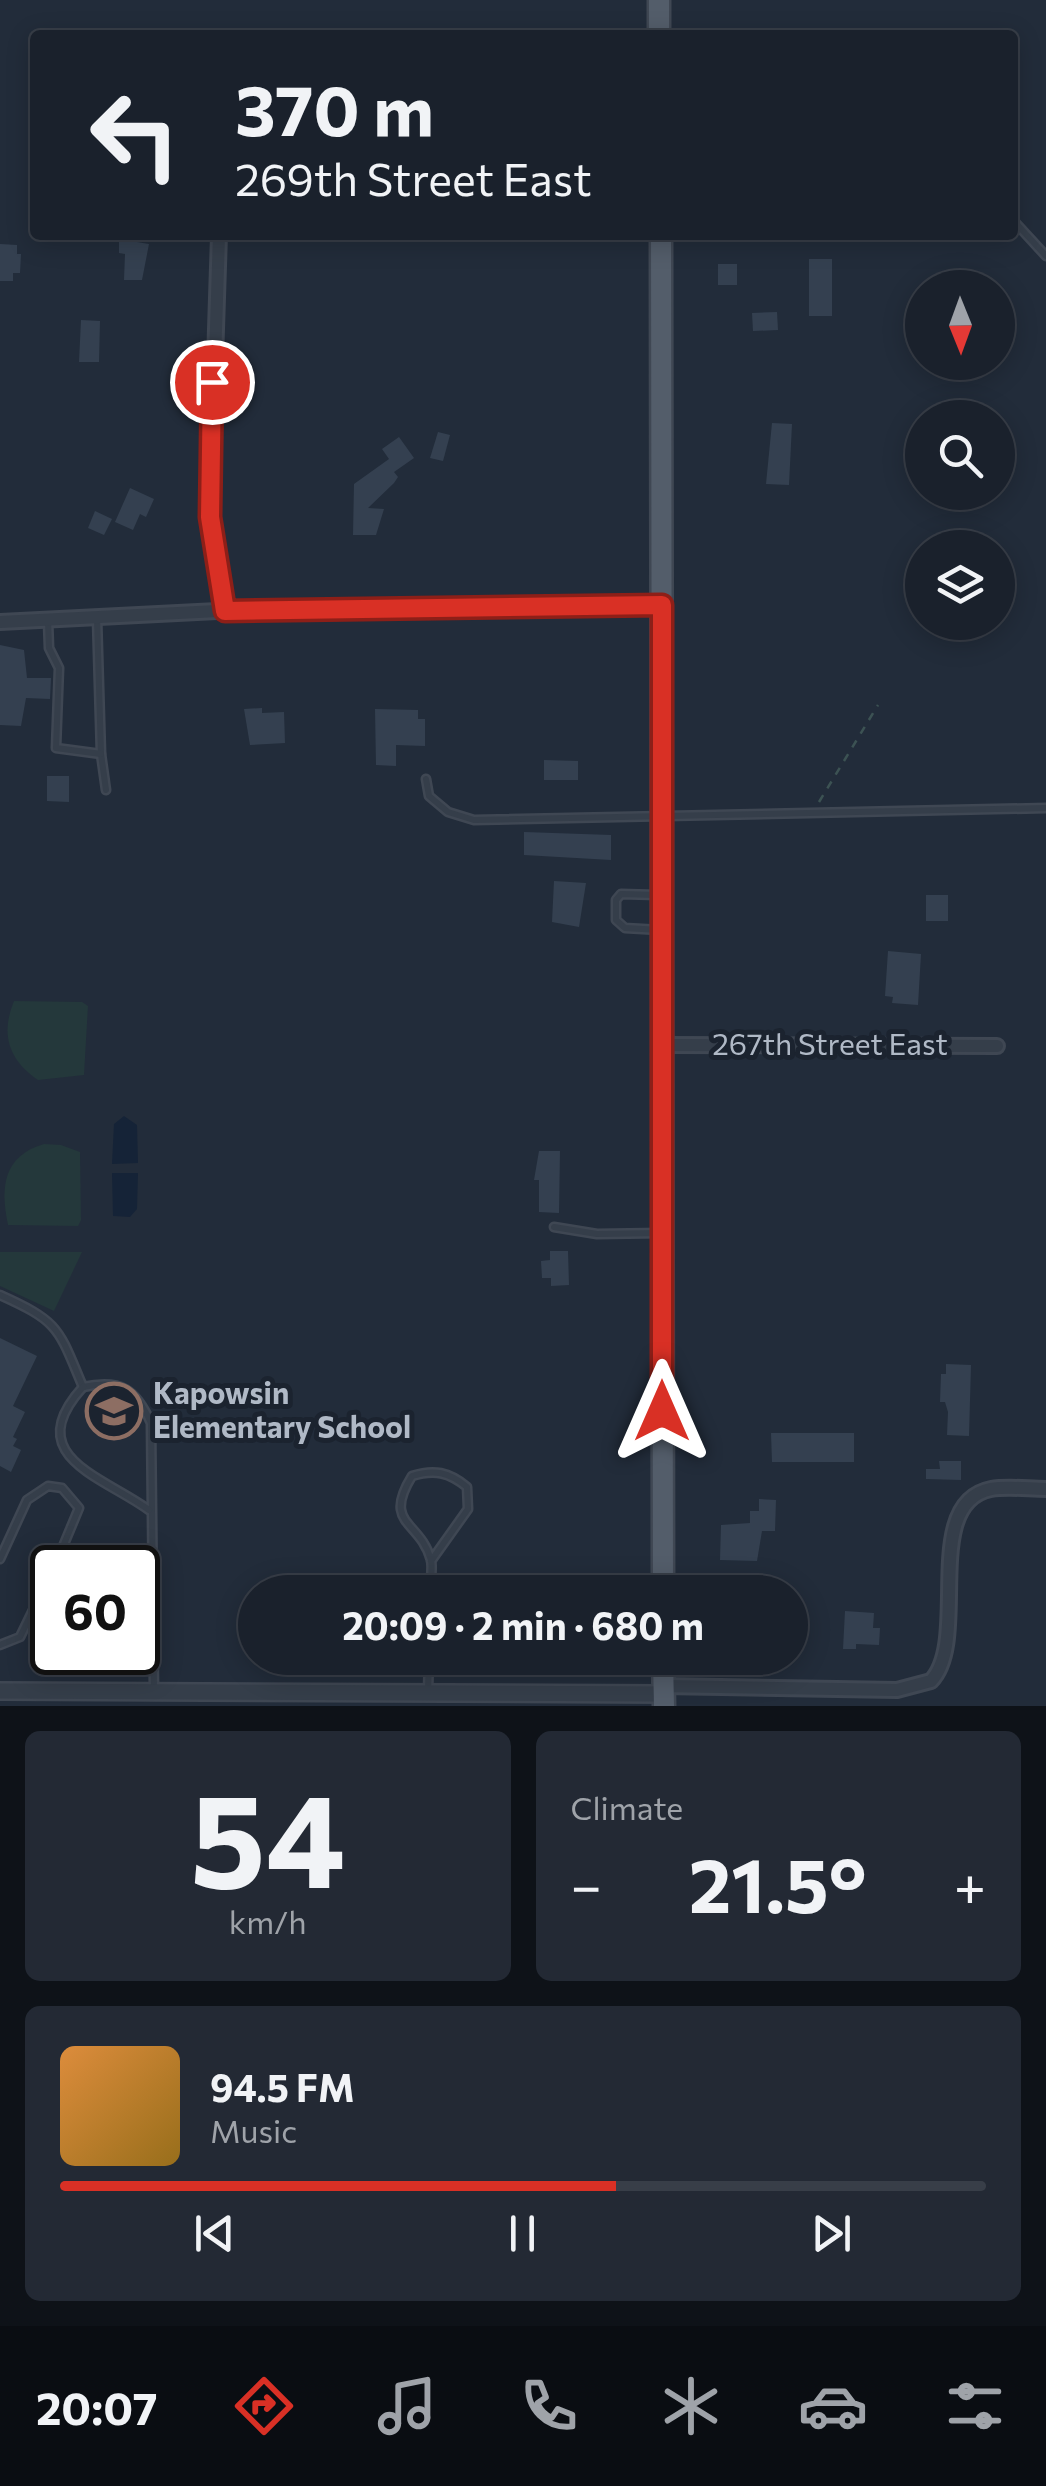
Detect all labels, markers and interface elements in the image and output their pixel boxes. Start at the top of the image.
text: 370 m [235,65,434,150]
icon: left [70,70,200,200]
text: 269th Street East [235,150,592,205]
north arrow [905,270,1015,380]
map controls [905,270,1015,640]
pin [170,340,255,425]
icon: arrive [185,355,240,410]
button: search [905,400,1015,510]
button: layers [905,530,1015,640]
street label: 267th Street East [712,1024,948,1061]
position arrow [610,1359,714,1463]
place label: Kapowsin Elementary School [153,1373,411,1444]
school or university icon: Kapowsin Elementary School [84,1381,144,1441]
speed limit sign: 60 [30,1545,160,1675]
text: 20:09 · 2 min · 680 m [342,1601,704,1648]
text: 54 [190,1756,346,1915]
text: Climate [571,1787,683,1827]
text: 21.5° [689,1837,867,1928]
text: − [571,1850,602,1917]
text: + [954,1850,986,1917]
text: km/h [229,1901,307,1941]
text: 94.5 FM [210,2063,355,2110]
text: Music [210,2110,297,2150]
icon: previous [187,2206,242,2261]
icon: pause [495,2206,550,2261]
icon: next [804,2206,859,2261]
icon: directions [229,2371,299,2441]
icon: music [372,2371,442,2441]
icon: phone [514,2371,584,2441]
icon: climate [656,2371,726,2441]
icon: car [798,2371,868,2441]
icon: filters [940,2371,1010,2441]
text: 20:07 [36,2379,157,2434]

